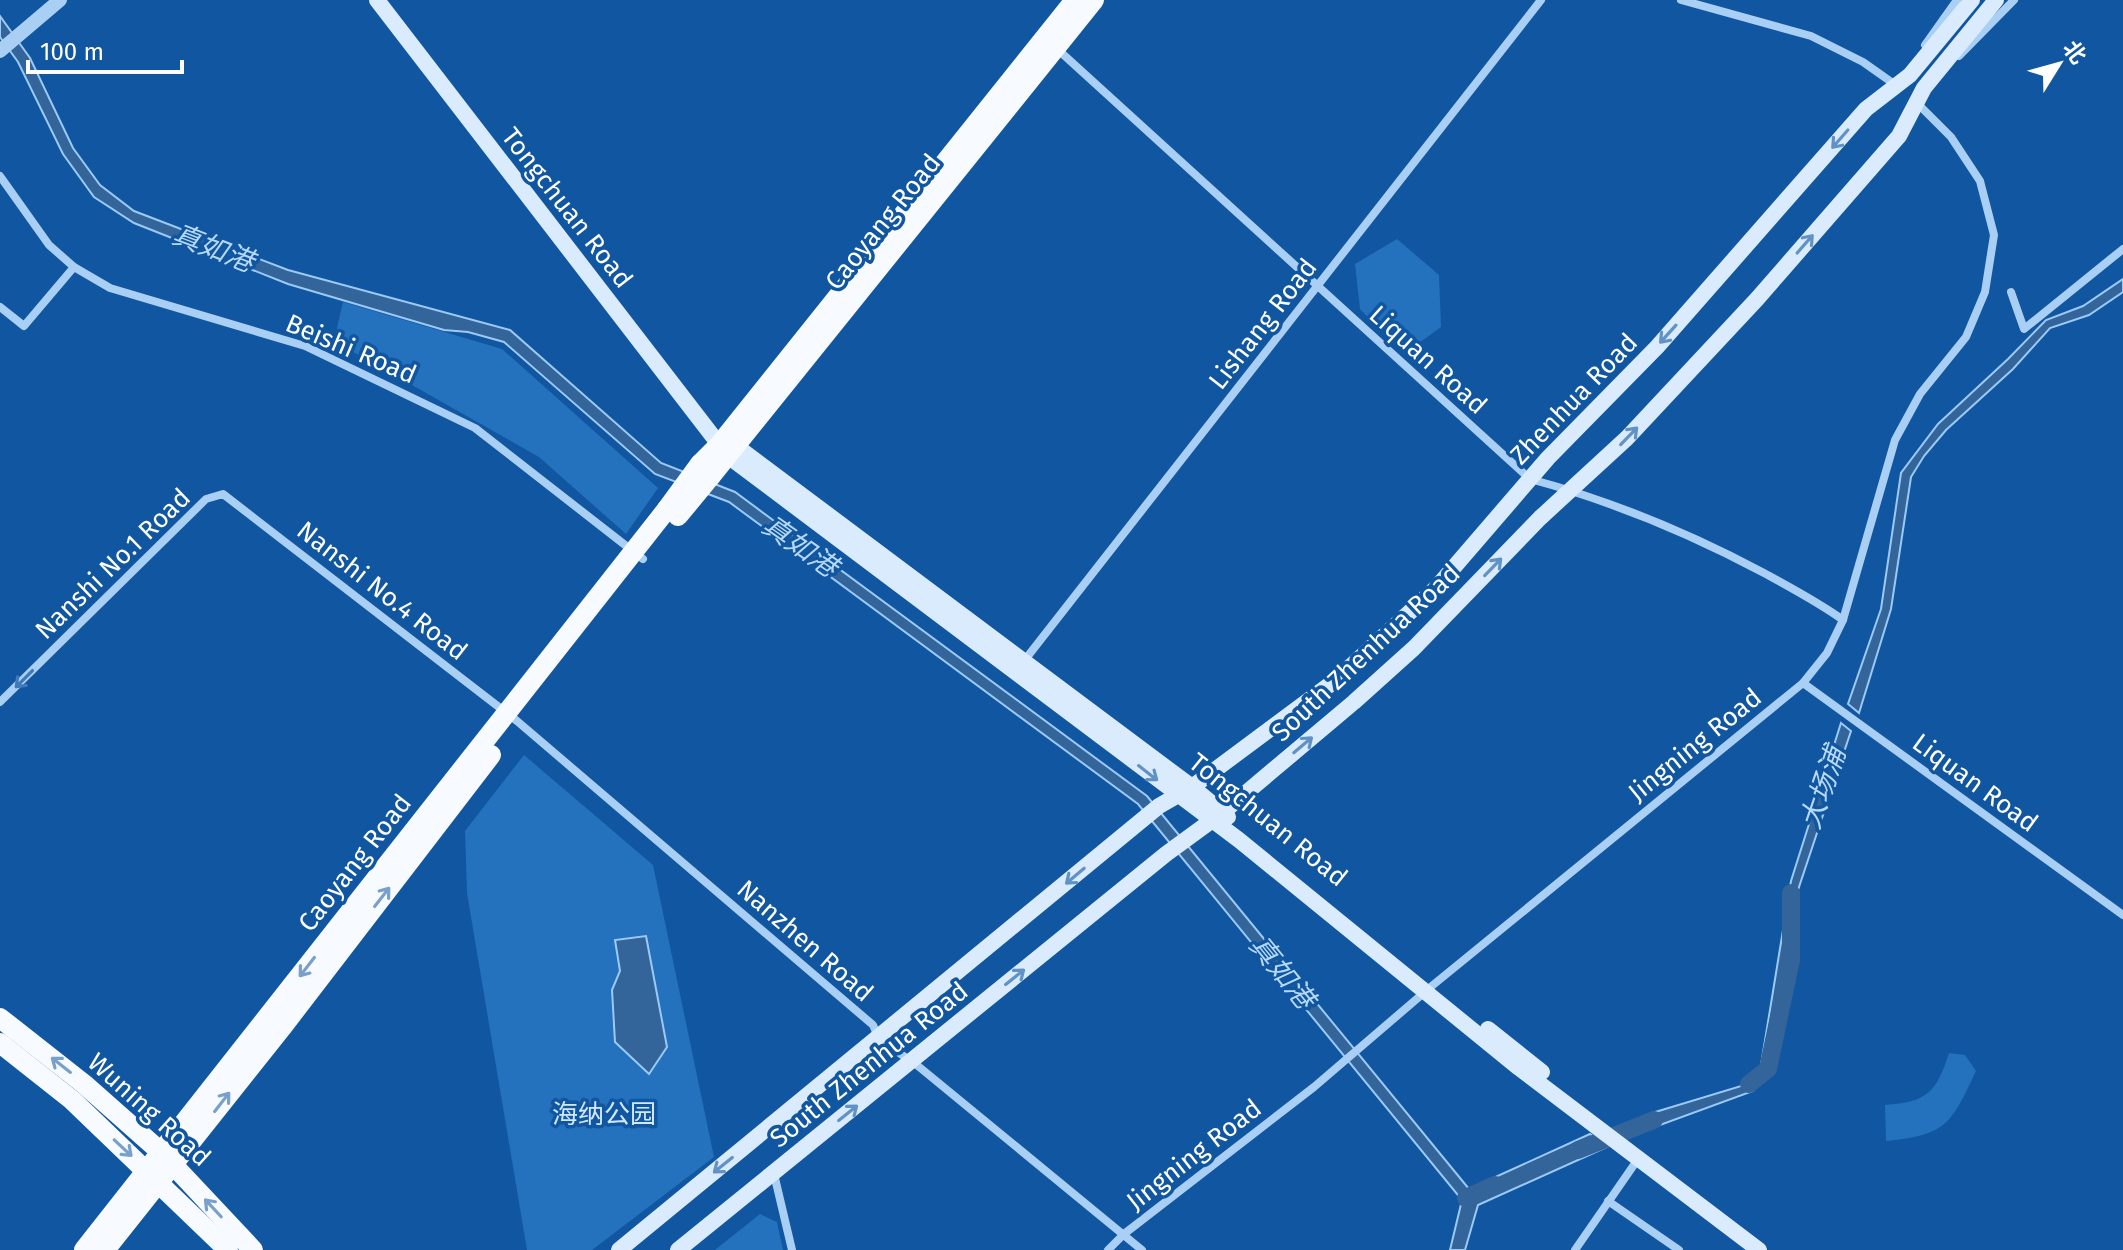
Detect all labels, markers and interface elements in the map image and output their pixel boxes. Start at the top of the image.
scale bar [28,24,182,74]
north arrow [2019,24,2099,104]
text: 北 [2057,35,2092,69]
text: 100 m [40,38,104,66]
street label: Tongchuan Road [495,122,639,294]
one-way arrow [1831,128,1849,148]
street label: Caoyang Road [819,148,947,296]
water label: 真如港 [168,218,262,280]
one-way arrow [1795,235,1813,255]
street label: Lishang Road [1202,252,1324,396]
street label: Liquan Road [1363,299,1493,421]
street label: Beishi Road [281,308,421,390]
one-way arrow [1659,324,1678,344]
street label: Zhenhua Road [1504,327,1644,471]
one-way arrow [1619,427,1638,446]
street label: Nanshi No.1 Road [29,482,197,646]
water label: 真如港 [756,508,847,586]
street label: Nanshi No.4 Road [291,515,473,667]
one-way arrow [1484,557,1503,577]
street label: South Zhenhua Road [1266,558,1466,748]
one-way arrow [14,669,33,689]
street label: Jingning Road [1622,682,1768,808]
street label: Liquan Road [1906,727,2044,839]
one-way arrow [1293,736,1313,754]
water label: 大场浦 [1794,739,1854,833]
street label: Tongchuan Road [1183,747,1353,893]
one-way arrow [1137,764,1158,781]
street label: Caoyang Road [292,788,418,938]
one-way arrow [1066,867,1086,885]
street label: Nanzhen Road [731,874,879,1008]
one-way arrow [373,887,390,908]
water label: 真如港 [1243,929,1324,1018]
one-way arrow [298,956,316,977]
one-way arrow [1004,968,1025,986]
street label: South Zhenhua Road [764,976,974,1154]
street label: Wuning Road [81,1047,217,1173]
one-way arrow [50,1057,72,1074]
one-way arrow [214,1092,231,1113]
street label: Jingning Road [1121,1093,1267,1217]
park label: 海纳公园 [552,1099,656,1130]
one-way arrow [837,1104,858,1122]
one-way arrow [113,1139,133,1157]
one-way arrow [713,1157,734,1174]
one-way arrow [205,1198,223,1218]

